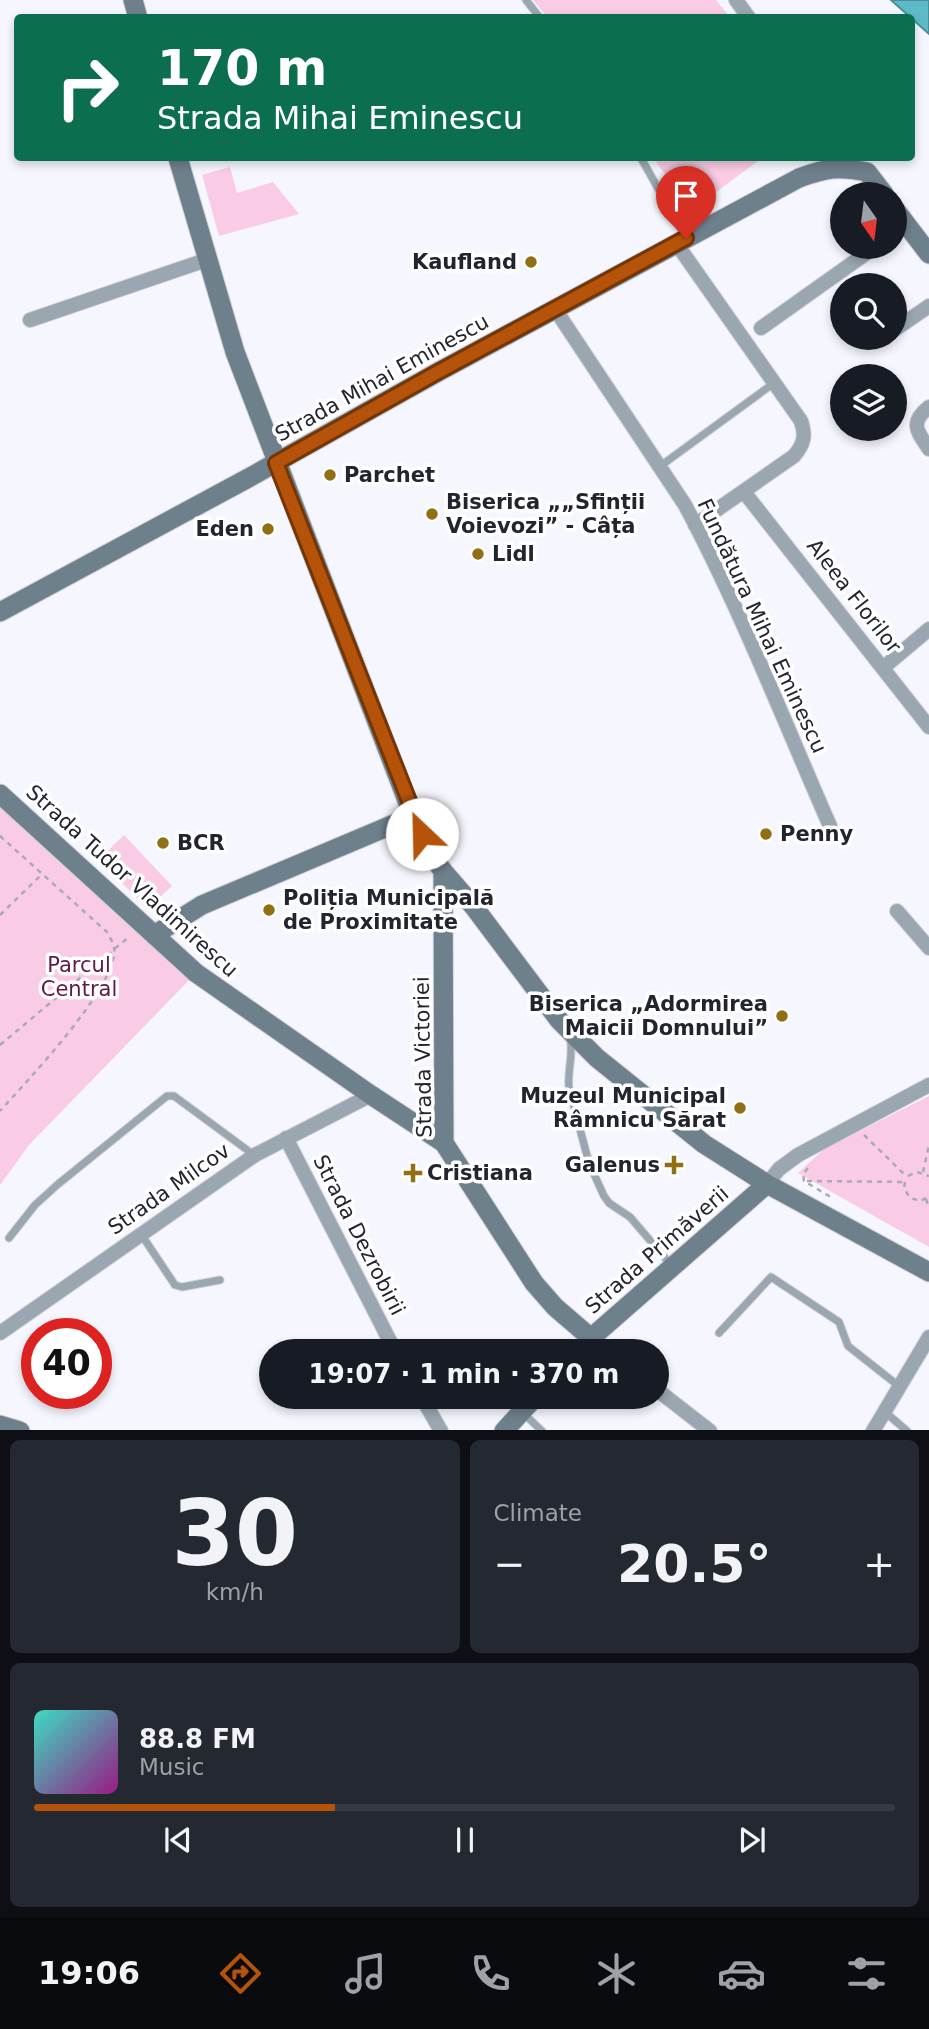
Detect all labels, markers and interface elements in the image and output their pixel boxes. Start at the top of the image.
text: 170 m [157,40,327,97]
icon: right [42,42,133,133]
text: Strada Mihai Eminescu [157,99,523,137]
pin [656,166,716,238]
icon: arrive [667,177,705,215]
north arrow [830,182,906,259]
map controls [830,182,907,441]
place label: Kaufland [412,250,517,274]
marker: Kaufland [523,254,539,270]
button: search [830,273,907,350]
street label: Strada Mihai Eminescu [271,309,493,447]
button: layers [830,364,907,441]
place label: Parchet [344,463,435,487]
marker: Parchet [322,467,338,483]
place label: Biserica „„Sfinții Voievozi” - Câța [446,490,645,539]
street label: Fundătura Mihai Eminescu [692,495,832,757]
marker: Biserica „„Sfinții Voievozi” - Câța [424,506,440,522]
place label: Eden [195,517,254,541]
marker: Eden [260,521,276,537]
street label: Aleea Florilor [802,534,906,658]
place label: Lidl [492,542,535,566]
marker: Lidl [470,546,486,562]
street label: Strada Tudor Vladimirescu [21,780,243,982]
position arrow [385,797,459,871]
place label: Penny [780,822,854,846]
marker: Penny [758,826,774,842]
place label: BCR [177,831,225,855]
marker: BCR [155,835,171,851]
place label: Poliția Municipală de Proximitate [283,886,494,934]
marker: Poliția Municipală de Proximitate [261,902,277,918]
park label: Parcul Central [41,953,117,1001]
street label: Strada Victoriei [410,976,436,1138]
place label: Biserica „Adormirea Maicii Domnului” [529,992,768,1040]
marker: Biserica „Adormirea Maicii Domnului” [774,1008,790,1024]
place label: Muzeul Municipal Râmnicu Sărat [520,1084,726,1132]
marker: Muzeul Municipal Râmnicu Sărat [732,1100,748,1116]
street label: Strada Milcov [104,1138,234,1240]
street label: Strada Dezrobirii [308,1151,410,1319]
place label: Galenus [565,1153,660,1177]
marker: Galenus [666,1157,682,1173]
place label: Cristiana [427,1161,533,1185]
marker: Cristiana [405,1165,421,1181]
street label: Strada Primăverii [581,1181,733,1319]
speed limit sign: 40 [21,1318,112,1409]
text: 19:07 · 1 min · 370 m [309,1359,619,1389]
text: 30 [171,1481,298,1586]
text: Climate [494,1500,582,1526]
text: 20.5° [617,1534,771,1594]
text: − [494,1542,525,1586]
text: + [863,1542,895,1586]
text: km/h [206,1579,264,1605]
text: 88.8 FM [139,1724,256,1754]
text: Music [139,1754,204,1780]
icon: previous [159,1821,197,1859]
icon: pause [446,1821,484,1859]
icon: next [733,1821,771,1859]
icon: directions [216,1949,265,1998]
icon: music [341,1949,390,1998]
icon: phone [466,1949,515,1998]
icon: climate [592,1949,641,1998]
icon: car [717,1949,766,1998]
icon: filters [842,1949,891,1998]
text: 19:06 [38,1954,140,1992]

